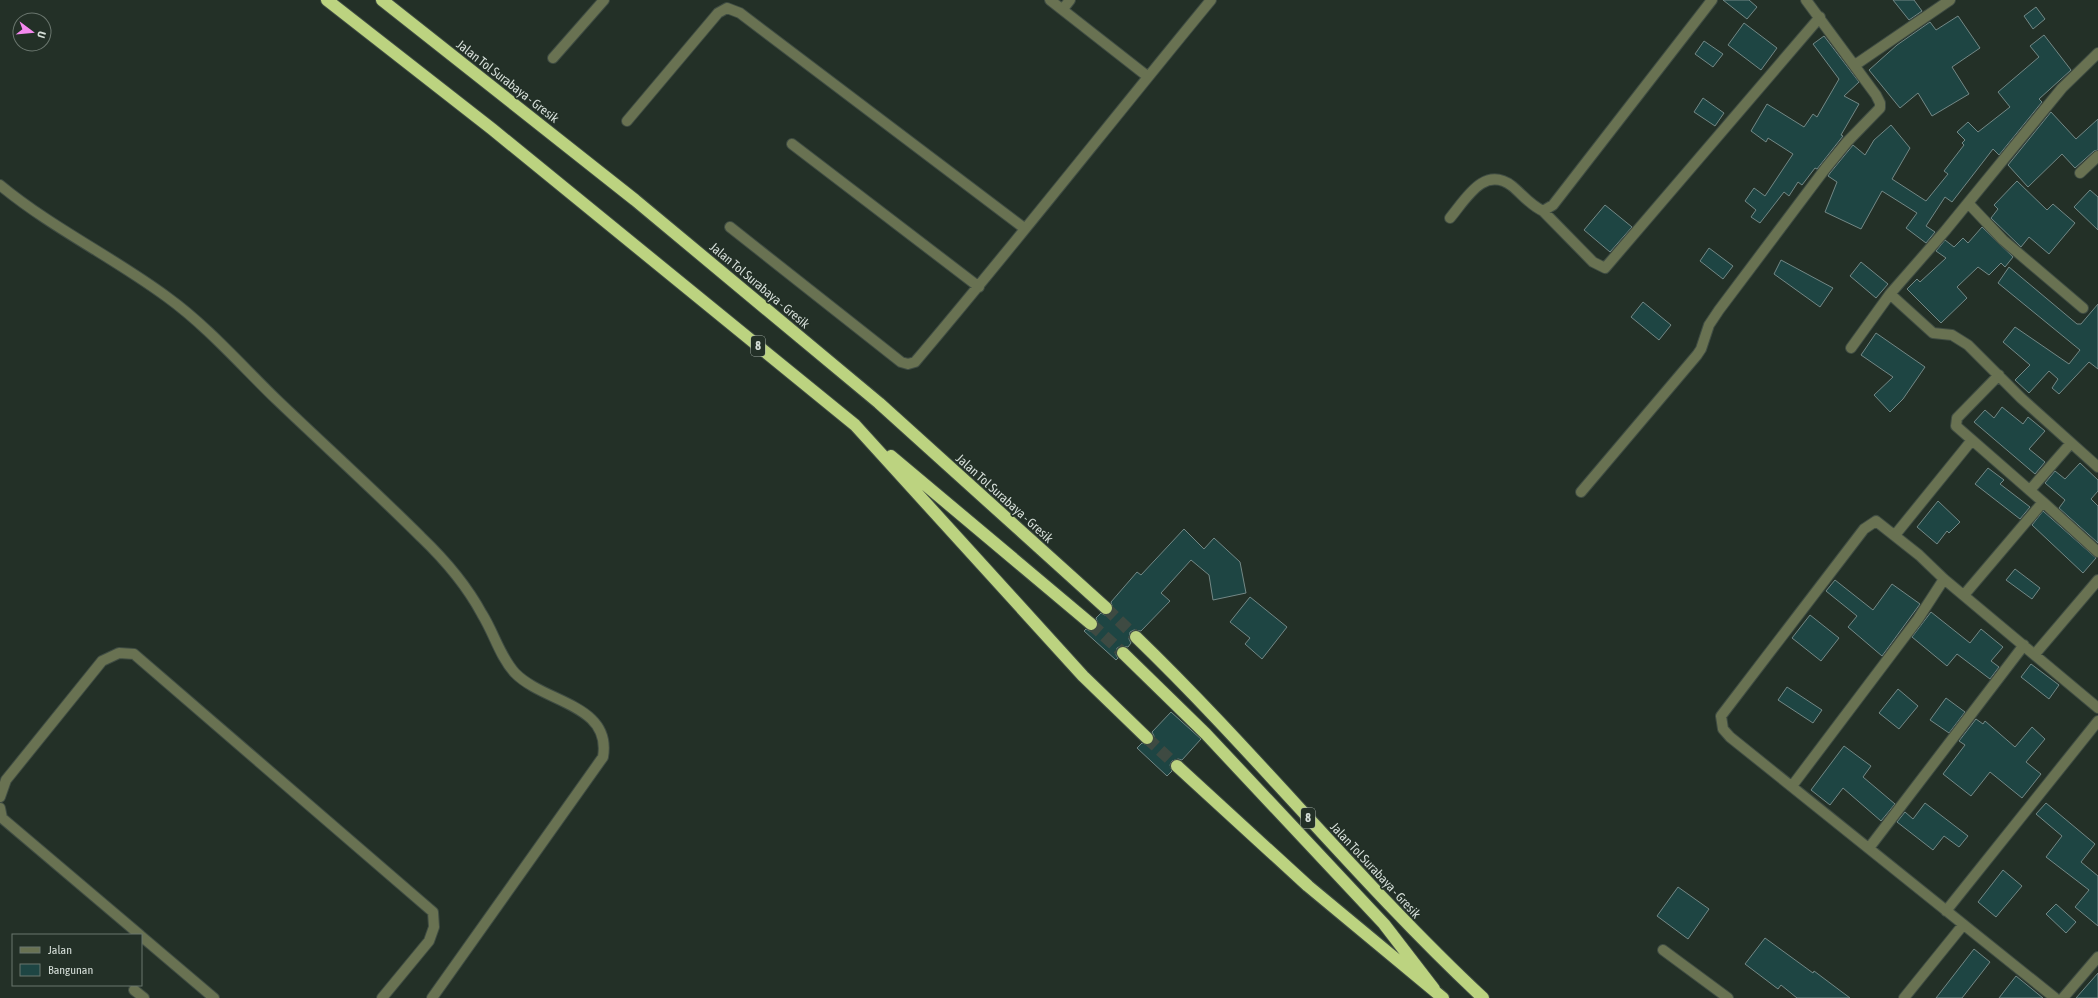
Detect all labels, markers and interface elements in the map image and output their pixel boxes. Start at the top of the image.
north arrow [12,12,52,52]
text: U [35,30,48,40]
street label: Jalan Tol Surabaya - Gresik [454,37,562,126]
street label: Jalan Tol Surabaya - Gresik [707,239,813,332]
road number: 8 [751,336,765,356]
street label: Jalan Tol Surabaya - Gresik [953,451,1057,546]
road number: 8 [1301,808,1315,828]
street label: Jalan Tol Surabaya - Gresik [1327,819,1424,922]
legend [12,934,142,986]
text: Jalan [48,943,72,957]
text: Bangunan [48,963,93,977]

